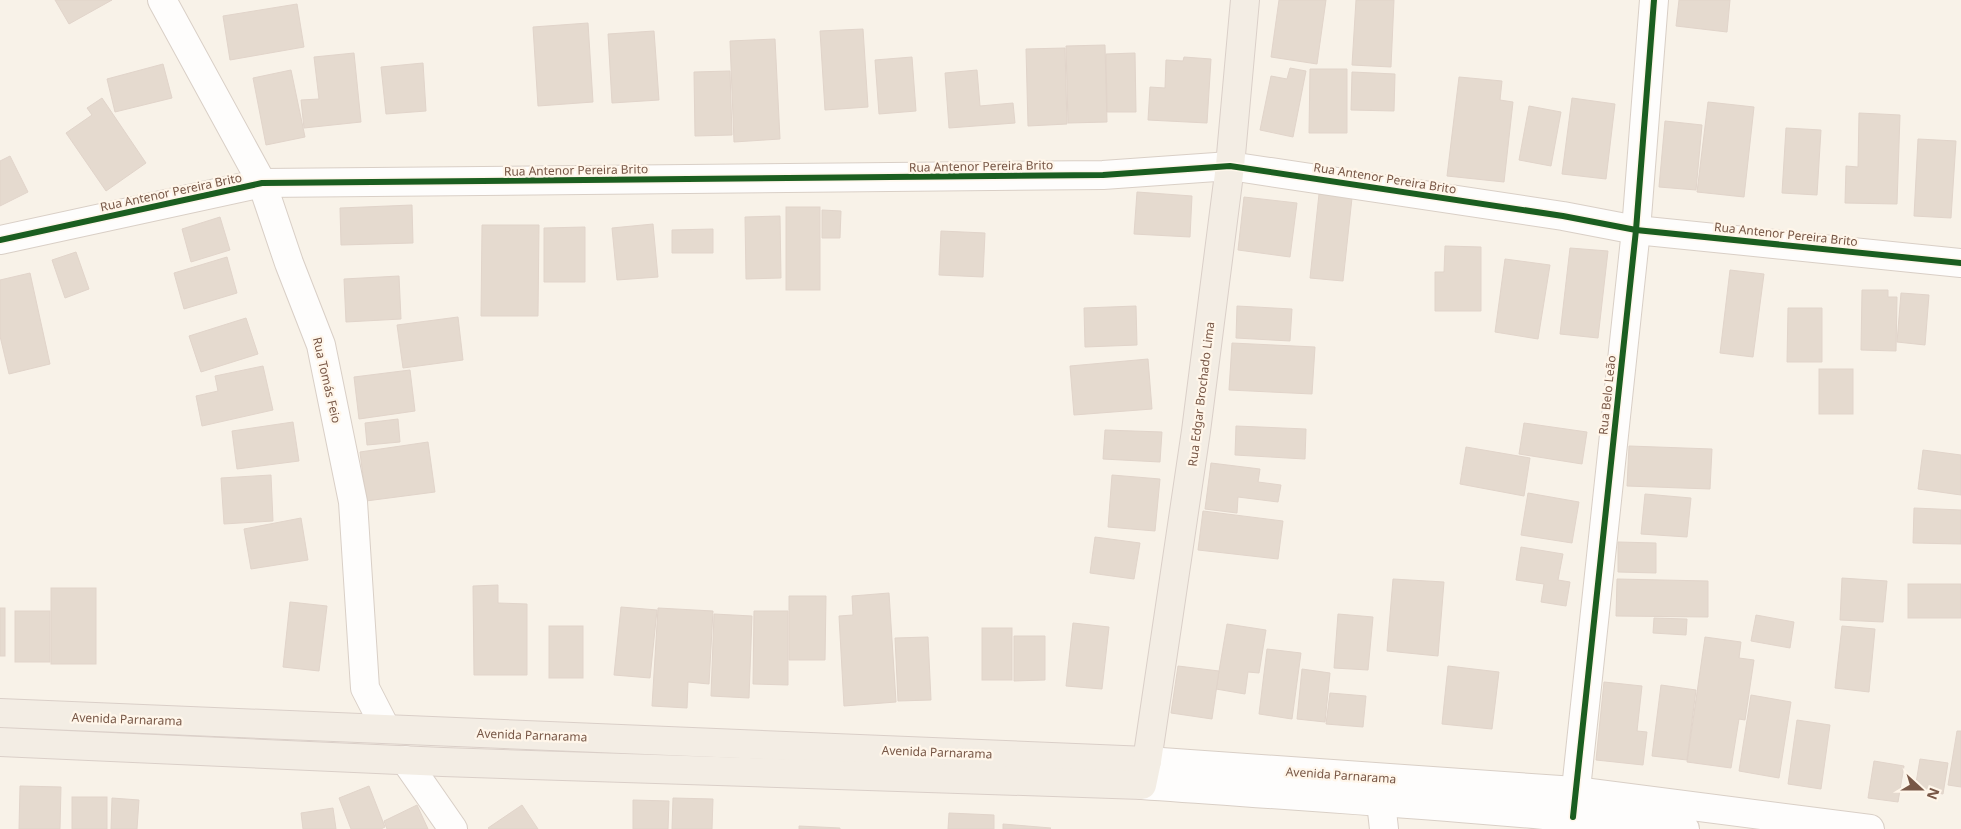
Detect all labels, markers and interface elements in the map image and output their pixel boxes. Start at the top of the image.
street label: Rua Antenor Pereira Brito [909,156,1053,176]
street label: Rua Antenor Pereira Brito [1312,158,1458,198]
street label: Rua Antenor Pereira Brito [504,160,648,180]
street label: Rua Antenor Pereira Brito [99,169,243,215]
street label: Rua Antenor Pereira Brito [1713,218,1859,250]
street label: Rua Edgar Brochado Lima [1184,321,1218,467]
street label: Rua Tomás Feio [309,335,345,425]
street label: Rua Belo Leão [1594,354,1620,436]
street label: Avenida Parnarama [71,709,183,729]
street label: Avenida Parnarama [476,725,588,745]
street label: Avenida Parnarama [881,742,993,762]
street label: Avenida Parnarama [1285,763,1397,787]
north arrow [1896,764,1946,814]
text: N [1923,785,1945,803]

